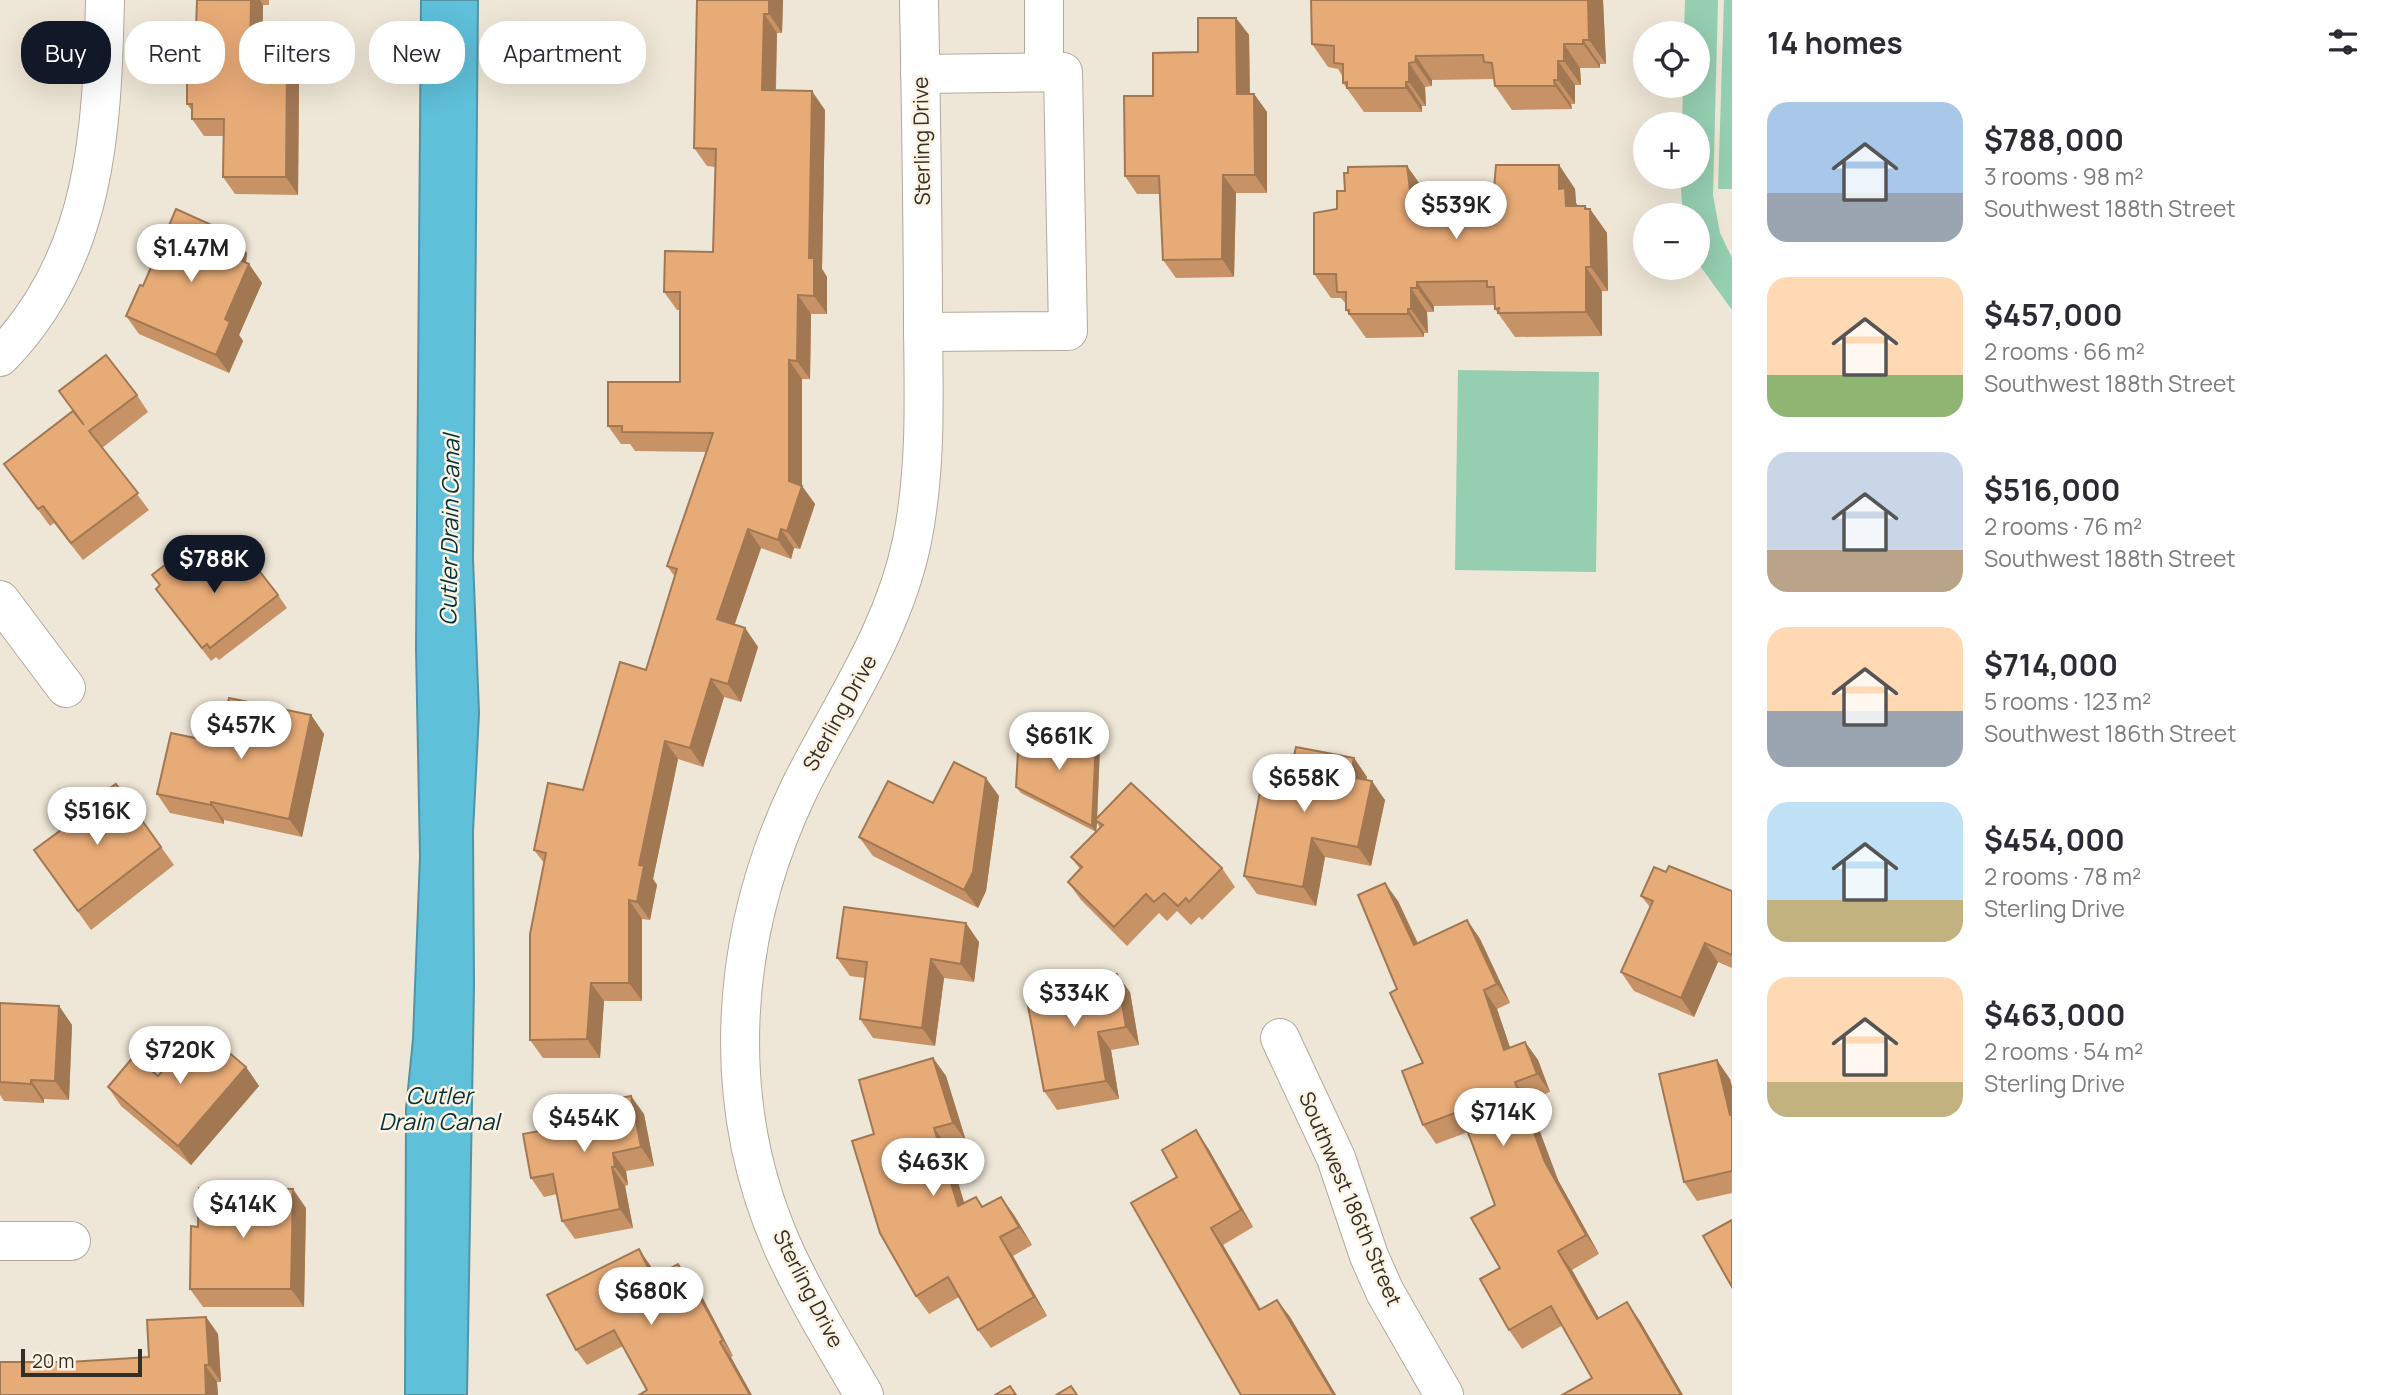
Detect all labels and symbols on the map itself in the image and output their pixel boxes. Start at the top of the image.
street label: Sterling Drive [906,76,936,206]
pin: $539K [1407,182,1505,241]
pin: $1.47M [134,224,248,284]
water label: Cutler Drain Canal [431,431,467,626]
pin: $788K [165,536,263,595]
street label: Sterling Drive [796,649,883,776]
pin: $457K [192,702,290,761]
pin: $661K [1010,712,1108,772]
pin: $658K [1255,754,1353,814]
pin: $516K [48,788,146,847]
pin: $334K [1025,970,1123,1029]
pin: $720K [131,1026,229,1086]
water label: Cutler Drain Canal [379,1079,502,1137]
street label: Southwest 186th Street [1293,1087,1409,1310]
pin: $714K [1454,1088,1552,1148]
pin: $454K [535,1094,633,1154]
pin: $463K [884,1138,982,1198]
pin: $414K [194,1180,292,1240]
street label: Sterling Drive [767,1225,851,1352]
pin: $680K [602,1268,700,1327]
scale bar [21,1346,142,1378]

